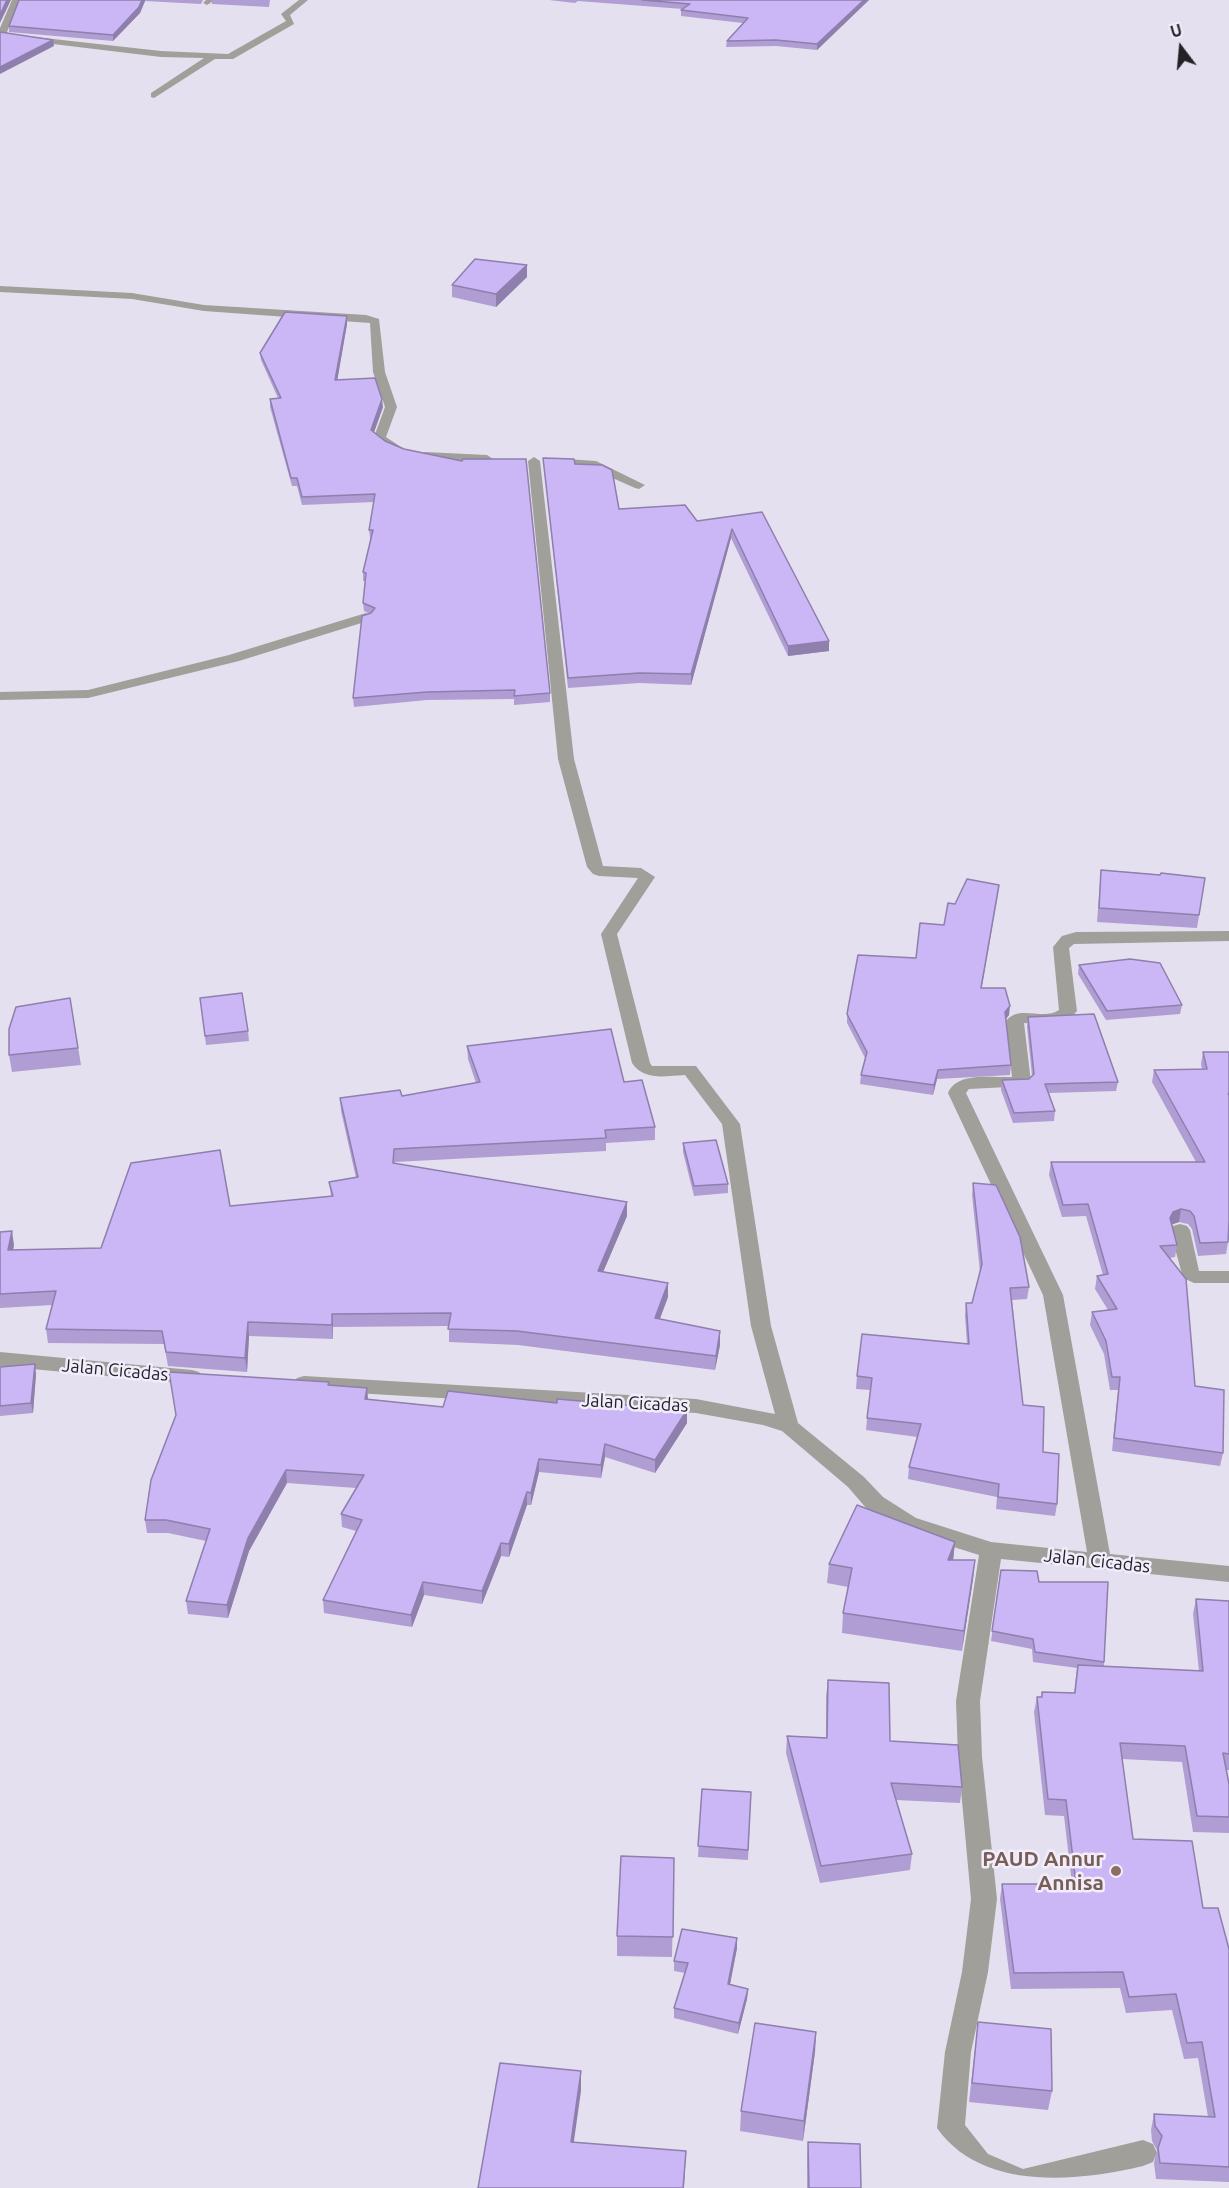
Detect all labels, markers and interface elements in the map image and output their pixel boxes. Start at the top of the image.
north arrow [1151,18,1211,78]
text: U [1168,20,1184,41]
street label: Jalan Cicadas [61,1355,169,1385]
street label: Jalan Cicadas [581,1389,689,1417]
street label: Jalan Cicadas [1043,1545,1151,1577]
place label: PAUD Annur Annisa [982,1846,1104,1896]
marker: PAUD Annur Annisa [1109,1864,1123,1878]

